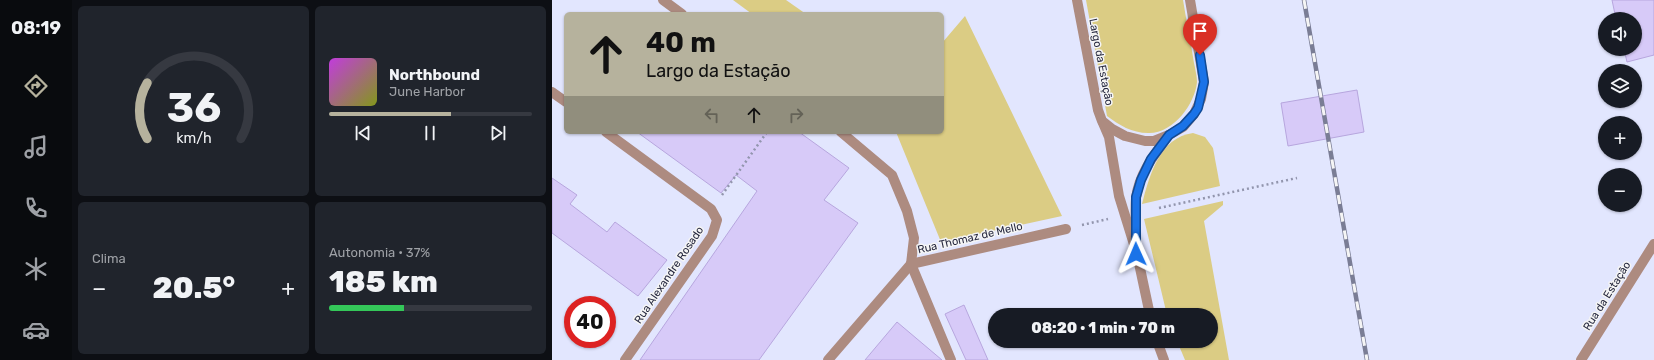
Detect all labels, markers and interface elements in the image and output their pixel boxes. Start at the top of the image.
map controls [1598,12,1642,212]
button: sound [1598,12,1642,56]
pin [1183,14,1217,55]
text: 08:19 [11,17,61,39]
street label: Largo da Estação [1086,17,1116,107]
icon: arrive [1189,20,1211,42]
text: 40 m [646,26,716,59]
icon: ahead [580,28,632,80]
text: Largo da Estação [646,60,791,82]
button: layers [1598,64,1642,108]
text: Northbound [389,66,480,84]
icon: directions [22,72,50,100]
text: 36 [166,83,221,132]
text: June Harbor [389,84,465,99]
icon: left [701,104,723,126]
icon: ahead [743,104,765,126]
icon: right [785,104,807,126]
button: + [1598,116,1642,160]
icon: previous [352,122,374,144]
icon: pause [419,122,441,144]
icon: next [487,122,509,144]
text: km/h [176,130,211,147]
icon: music [22,133,50,161]
button: − [1598,168,1642,212]
icon: phone [22,194,50,222]
street label: Rua Thomaz de Mello [916,220,1024,256]
street label: Rua Alexandre Rosado [632,224,706,326]
position arrow [1115,233,1157,275]
text: Autonomia · 37% [329,245,430,260]
text: Clima [92,251,126,266]
icon: climate [22,255,50,283]
street label: Rua da Estação [1581,259,1633,333]
text: 185 km [329,264,438,300]
text: 20.5° [152,270,235,306]
text: − [92,275,106,302]
text: + [281,275,295,302]
speed limit sign: 40 [564,296,616,348]
icon: car [22,316,50,344]
text: 08:20 · 1 min · 70 m [1031,319,1175,337]

